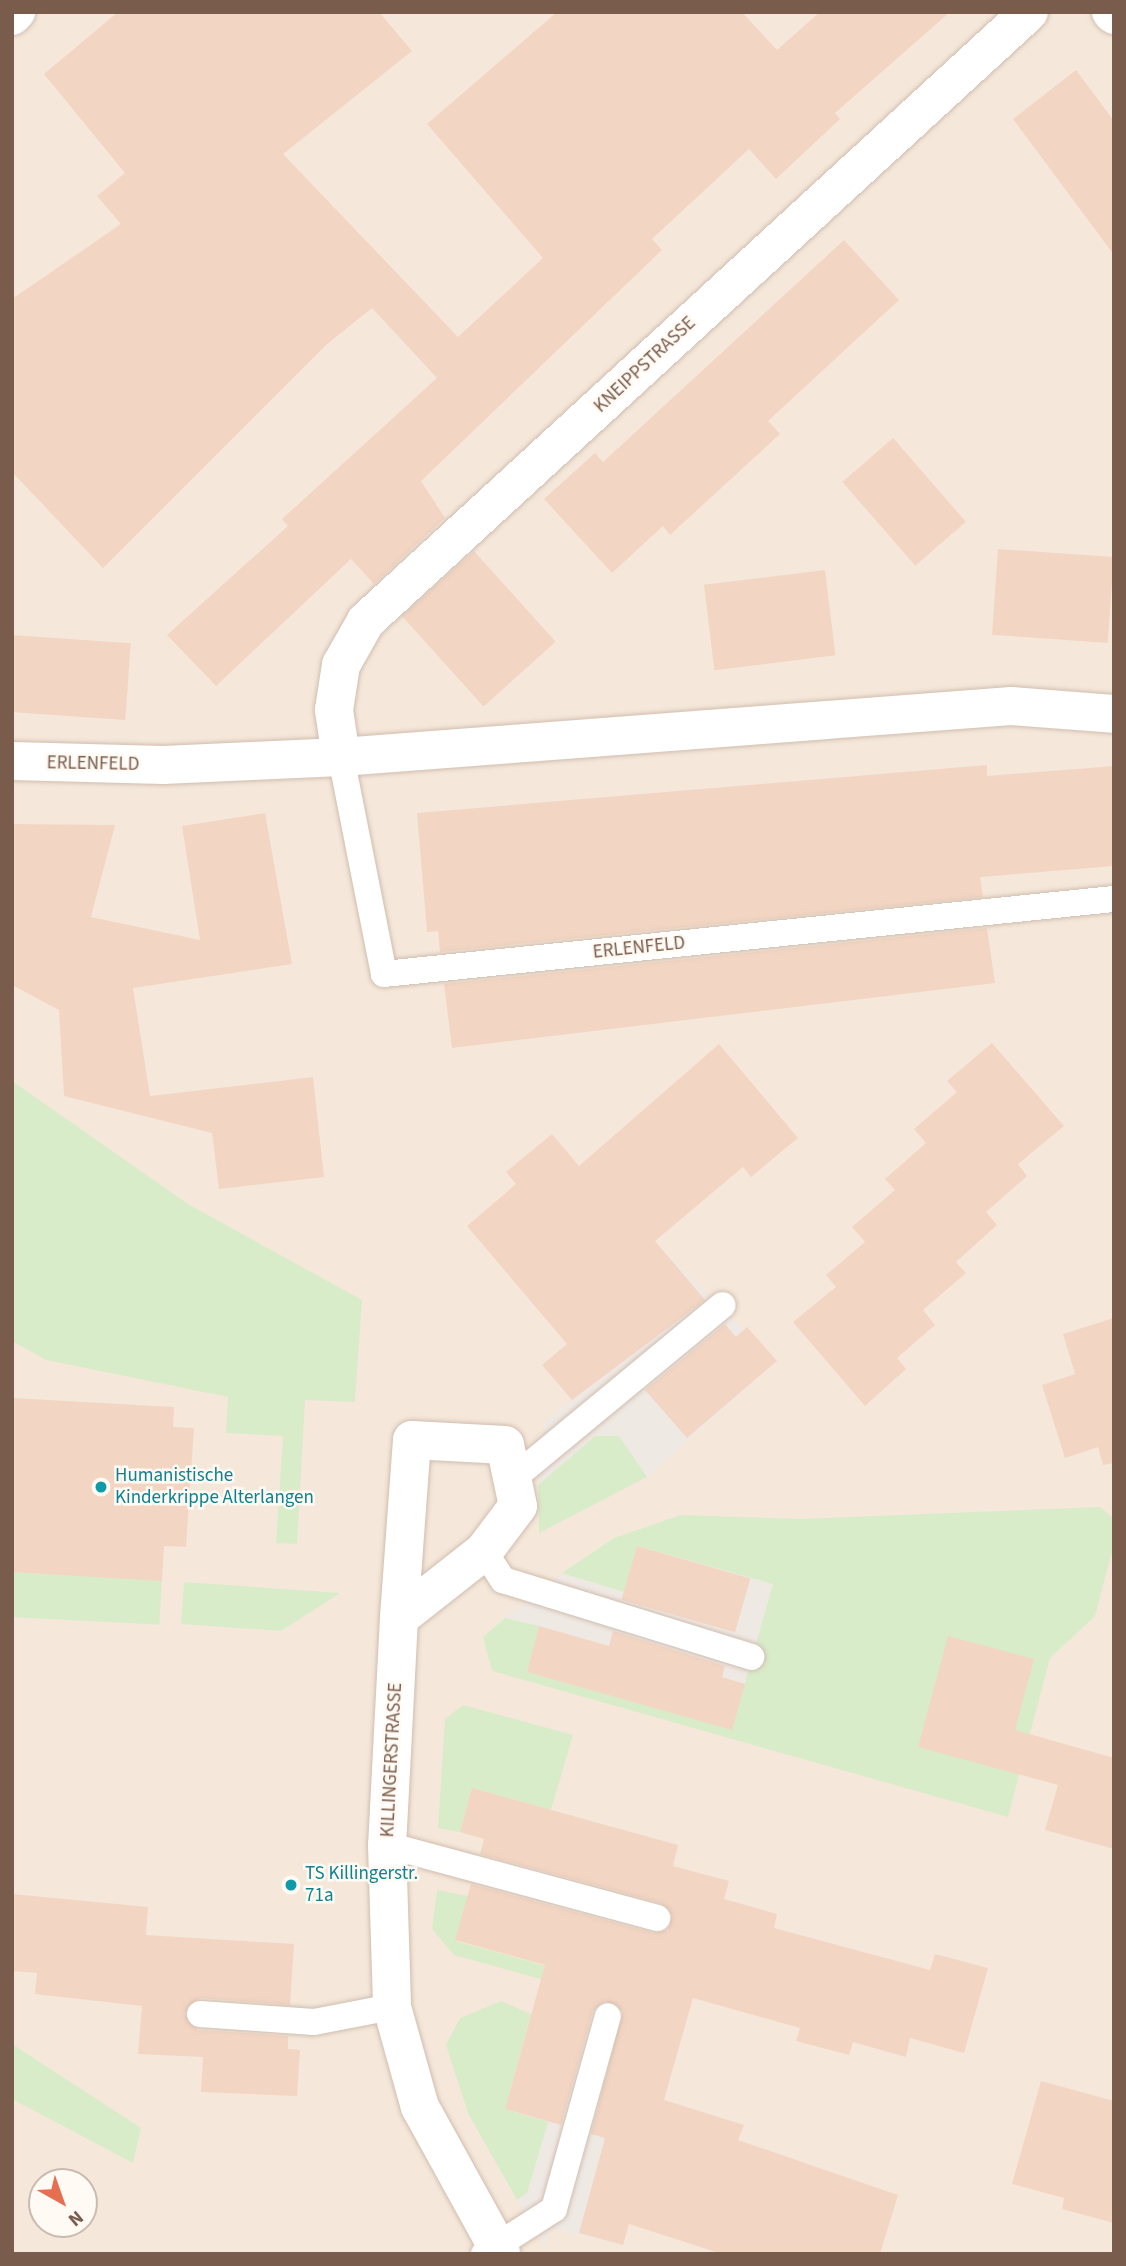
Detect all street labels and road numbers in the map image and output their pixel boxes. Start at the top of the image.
street label: KNEIPPSTRASSE [589,312,701,418]
street label: ERLENFELD [46,752,140,776]
street label: ERLENFELD [592,932,686,964]
street label: KILLINGERSTRASSE [377,1682,407,1838]

